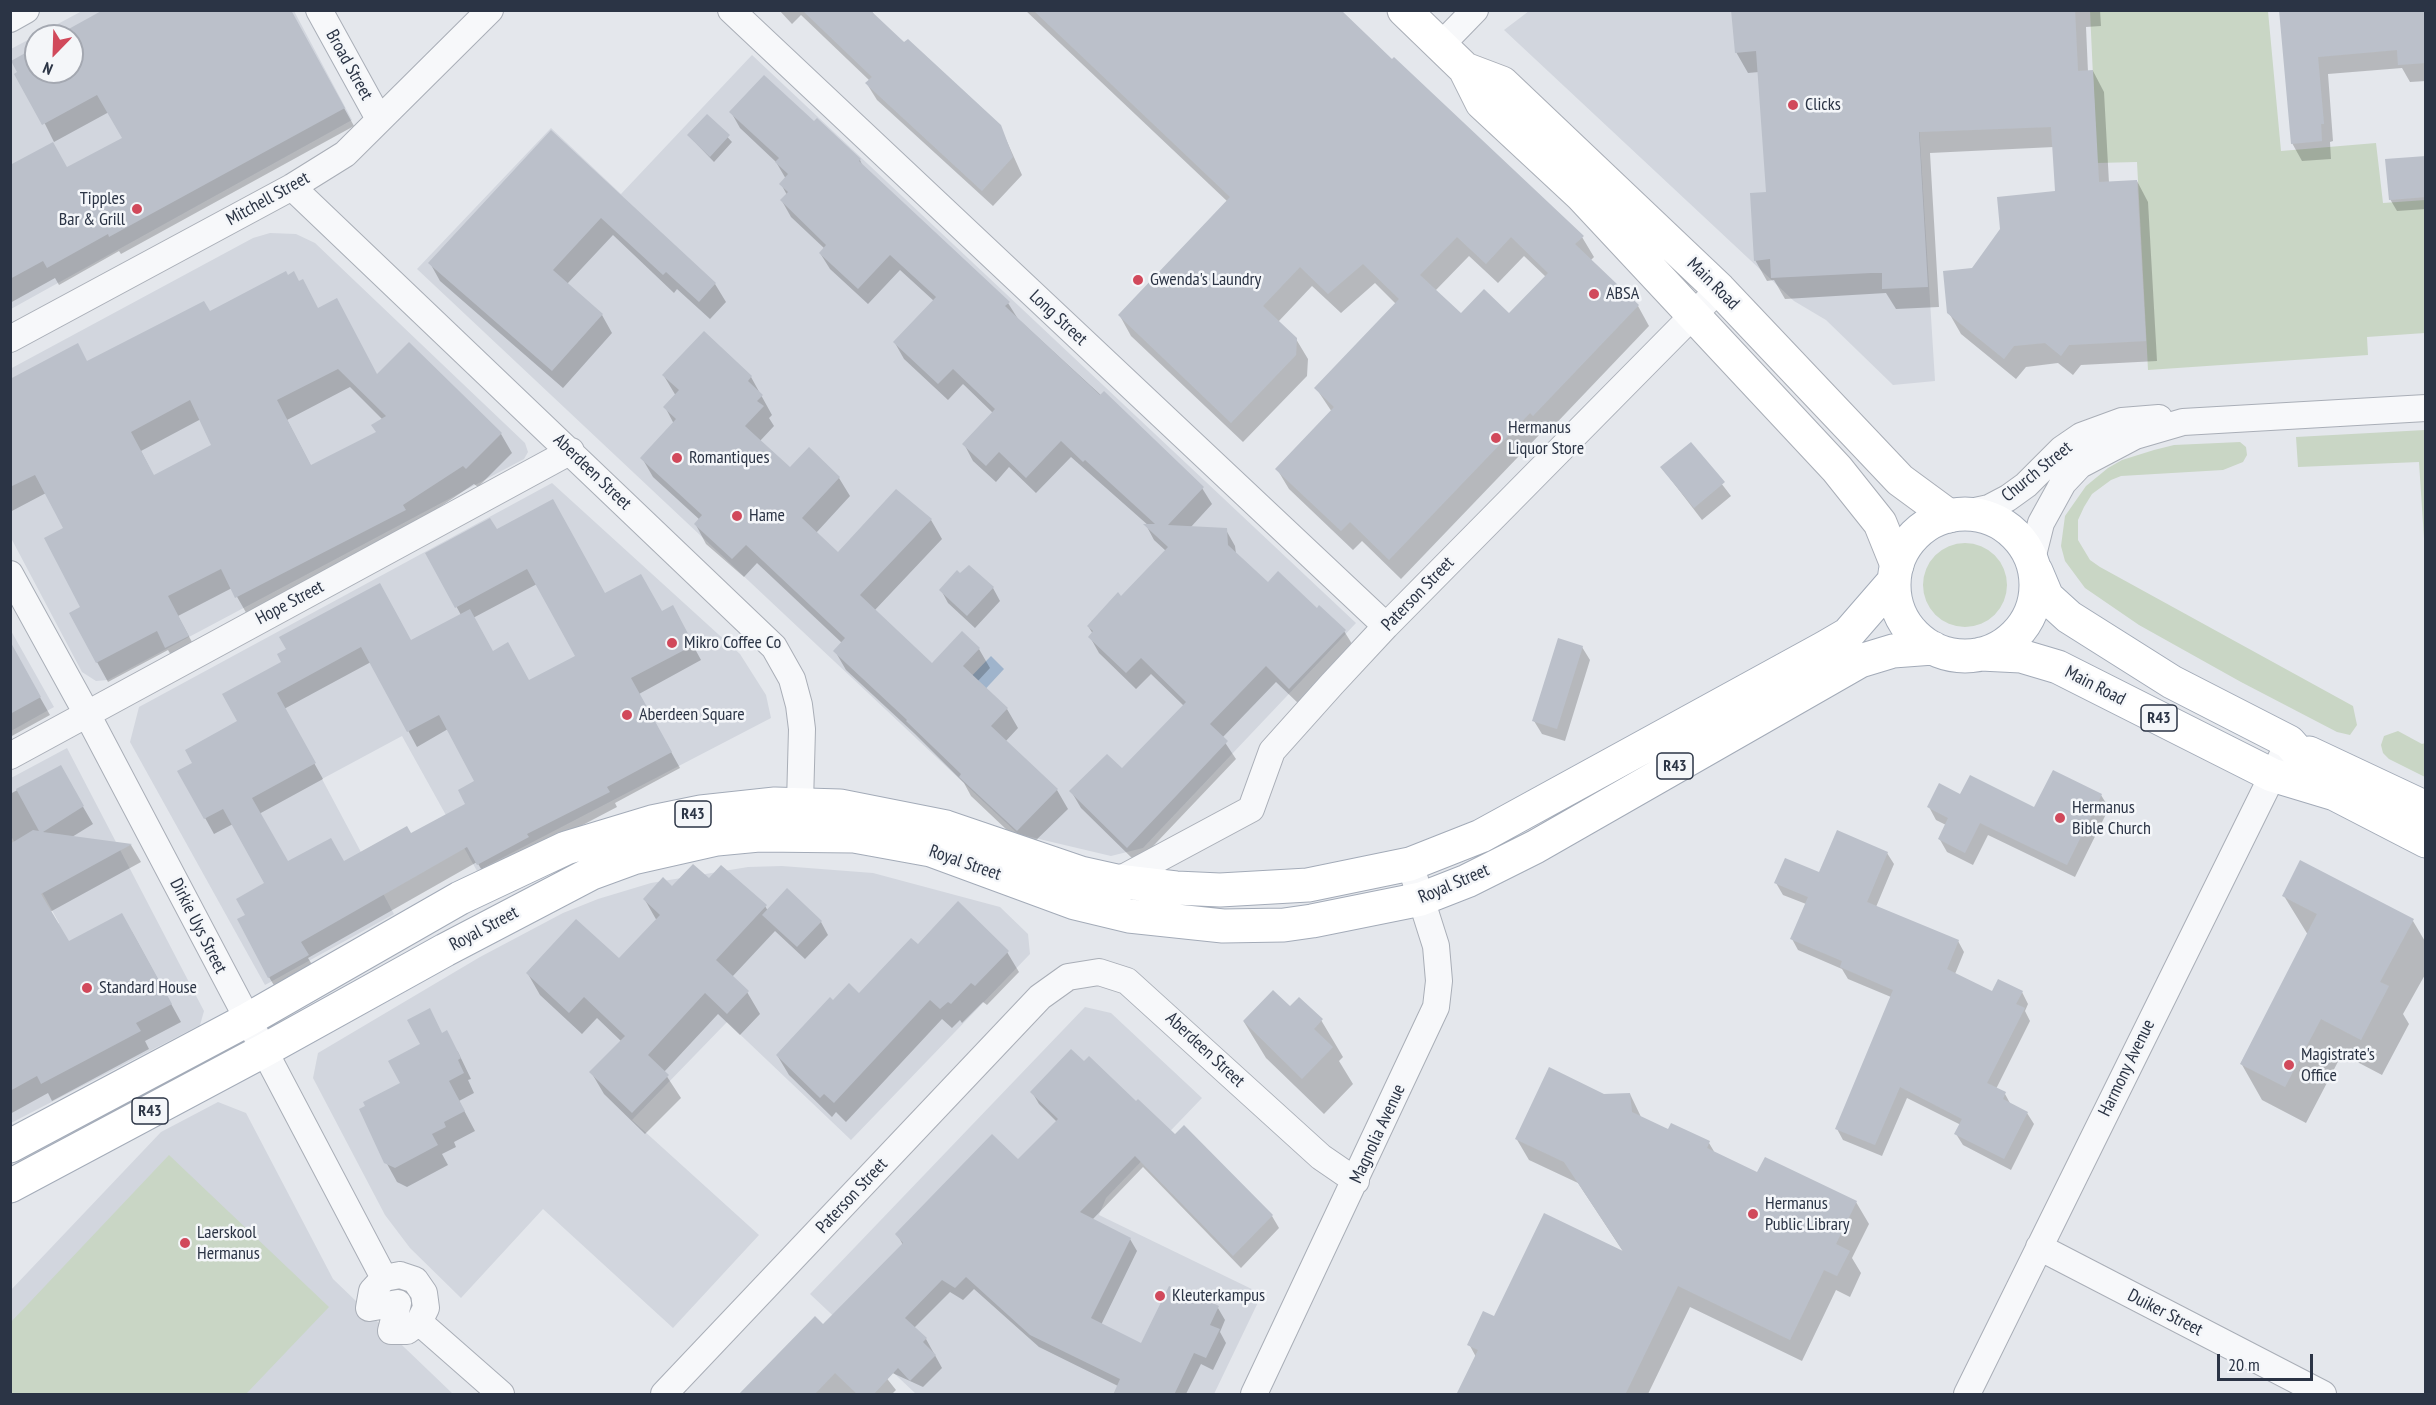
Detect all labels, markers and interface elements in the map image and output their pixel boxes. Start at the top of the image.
north arrow [24,24,84,84]
street label: Broad Street [321,26,377,104]
text: N [40,58,56,80]
place label: Clicks [1805,94,1841,116]
marker: Clicks [1786,98,1800,112]
street label: Mitchell Street [223,167,313,231]
place label: Tipples Bar & Grill [59,188,125,230]
marker: Tipples Bar & Grill [130,202,144,216]
street label: Main Road [1682,253,1744,315]
place label: Gwenda's Laundry [1150,269,1261,291]
marker: Gwenda's Laundry [1131,273,1145,287]
place label: ABSA [1606,283,1639,305]
street label: Long Street [1025,286,1091,350]
marker: ABSA [1587,287,1601,301]
place label: Hermanus Liquor Store [1508,417,1584,460]
street label: Aberdeen Street [548,429,636,515]
marker: Hermanus Liquor Store [1489,431,1503,445]
street label: Church Street [1997,437,2077,507]
place label: Romantiques [689,447,769,469]
marker: Romantiques [670,451,684,465]
place label: Hame [749,505,785,527]
marker: Hame [730,509,744,523]
street label: Paterson Street [1377,552,1459,636]
street label: Hope Street [252,576,328,630]
place label: Mikro Coffee Co [684,632,781,654]
marker: Mikro Coffee Co [665,636,679,650]
street label: Main Road [2061,662,2129,710]
place label: Aberdeen Square [639,704,745,726]
road number: R43 [2141,705,2177,731]
marker: Aberdeen Square [620,708,634,722]
road number: R43 [1657,753,1693,779]
place label: Hermanus Bible Church [2072,797,2151,840]
road number: R43 [675,801,711,827]
marker: Hermanus Bible Church [2053,811,2067,825]
street label: Royal Street [926,841,1004,885]
street label: Royal Street [1415,859,1493,909]
street label: Dirkie Uys Street [165,875,231,977]
street label: Royal Street [446,902,522,956]
place label: Standard House [99,977,197,999]
marker: Standard House [80,981,94,995]
street label: Aberdeen Street [1161,1008,1249,1092]
street label: Harmony Avenue [2094,1016,2160,1120]
place label: Magistrate's Office [2301,1044,2375,1086]
marker: Magistrate's Office [2282,1058,2296,1072]
street label: Magnolia Avenue [1346,1081,1410,1187]
road number: R43 [132,1098,168,1124]
street label: Paterson Street [812,1154,892,1238]
place label: Hermanus Public Library [1765,1193,1850,1236]
marker: Hermanus Public Library [1746,1207,1760,1221]
place label: Laerskool Hermanus [197,1222,260,1264]
marker: Laerskool Hermanus [178,1236,192,1250]
place label: Kleuterkampus [1172,1285,1265,1307]
street label: Duiker Street [2124,1285,2206,1341]
marker: Kleuterkampus [1153,1289,1167,1303]
scale bar [2220,1342,2316,1380]
text: 20 m [2228,1353,2260,1376]

